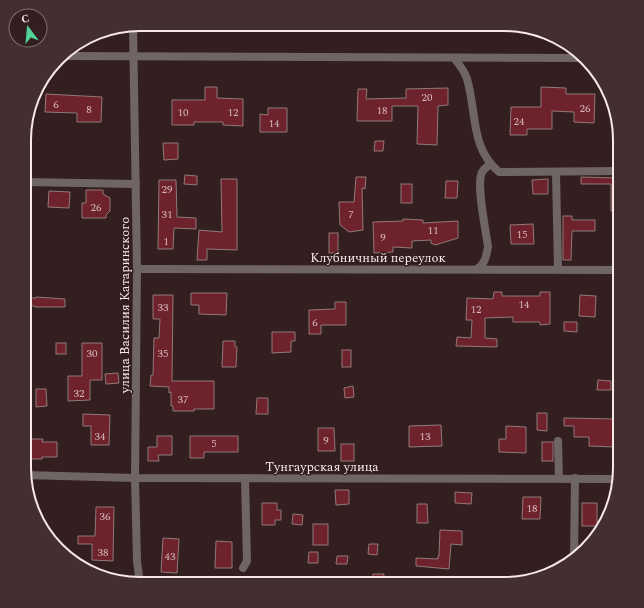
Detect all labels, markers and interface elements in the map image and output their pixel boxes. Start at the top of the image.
north arrow [8,8,48,48]
text: С [19,10,32,28]
house number: 20 [422,89,433,106]
house number: 6 [53,96,59,113]
house number: 26 [580,100,591,117]
house number: 8 [86,101,92,118]
house number: 18 [377,102,388,119]
house number: 10 [178,104,189,121]
house number: 12 [228,104,239,121]
house number: 24 [514,113,525,130]
house number: 14 [269,115,280,132]
house number: 29 [162,181,173,198]
house number: 26 [91,199,102,216]
house number: 31 [162,206,173,223]
house number: 7 [348,206,354,223]
street label: улица Василия Катаринского [115,217,135,394]
house number: 11 [428,222,439,239]
house number: 15 [517,226,528,243]
house number: 9 [380,229,386,246]
house number: 1 [163,233,169,250]
street label: Клубничный переулок [310,248,446,268]
house number: 14 [519,296,530,313]
house number: 33 [158,299,169,316]
house number: 12 [471,301,482,318]
house number: 6 [312,314,318,331]
house number: 30 [87,345,98,362]
house number: 35 [158,345,169,362]
house number: 32 [74,385,85,402]
house number: 37 [178,391,189,408]
house number: 34 [95,428,106,445]
house number: 13 [420,428,431,445]
house number: 9 [323,432,329,449]
house number: 5 [211,435,217,452]
street label: Тунгаурская улица [265,457,379,477]
house number: 18 [527,500,538,517]
house number: 36 [100,508,111,525]
house number: 38 [98,544,109,561]
house number: 43 [165,548,176,565]

